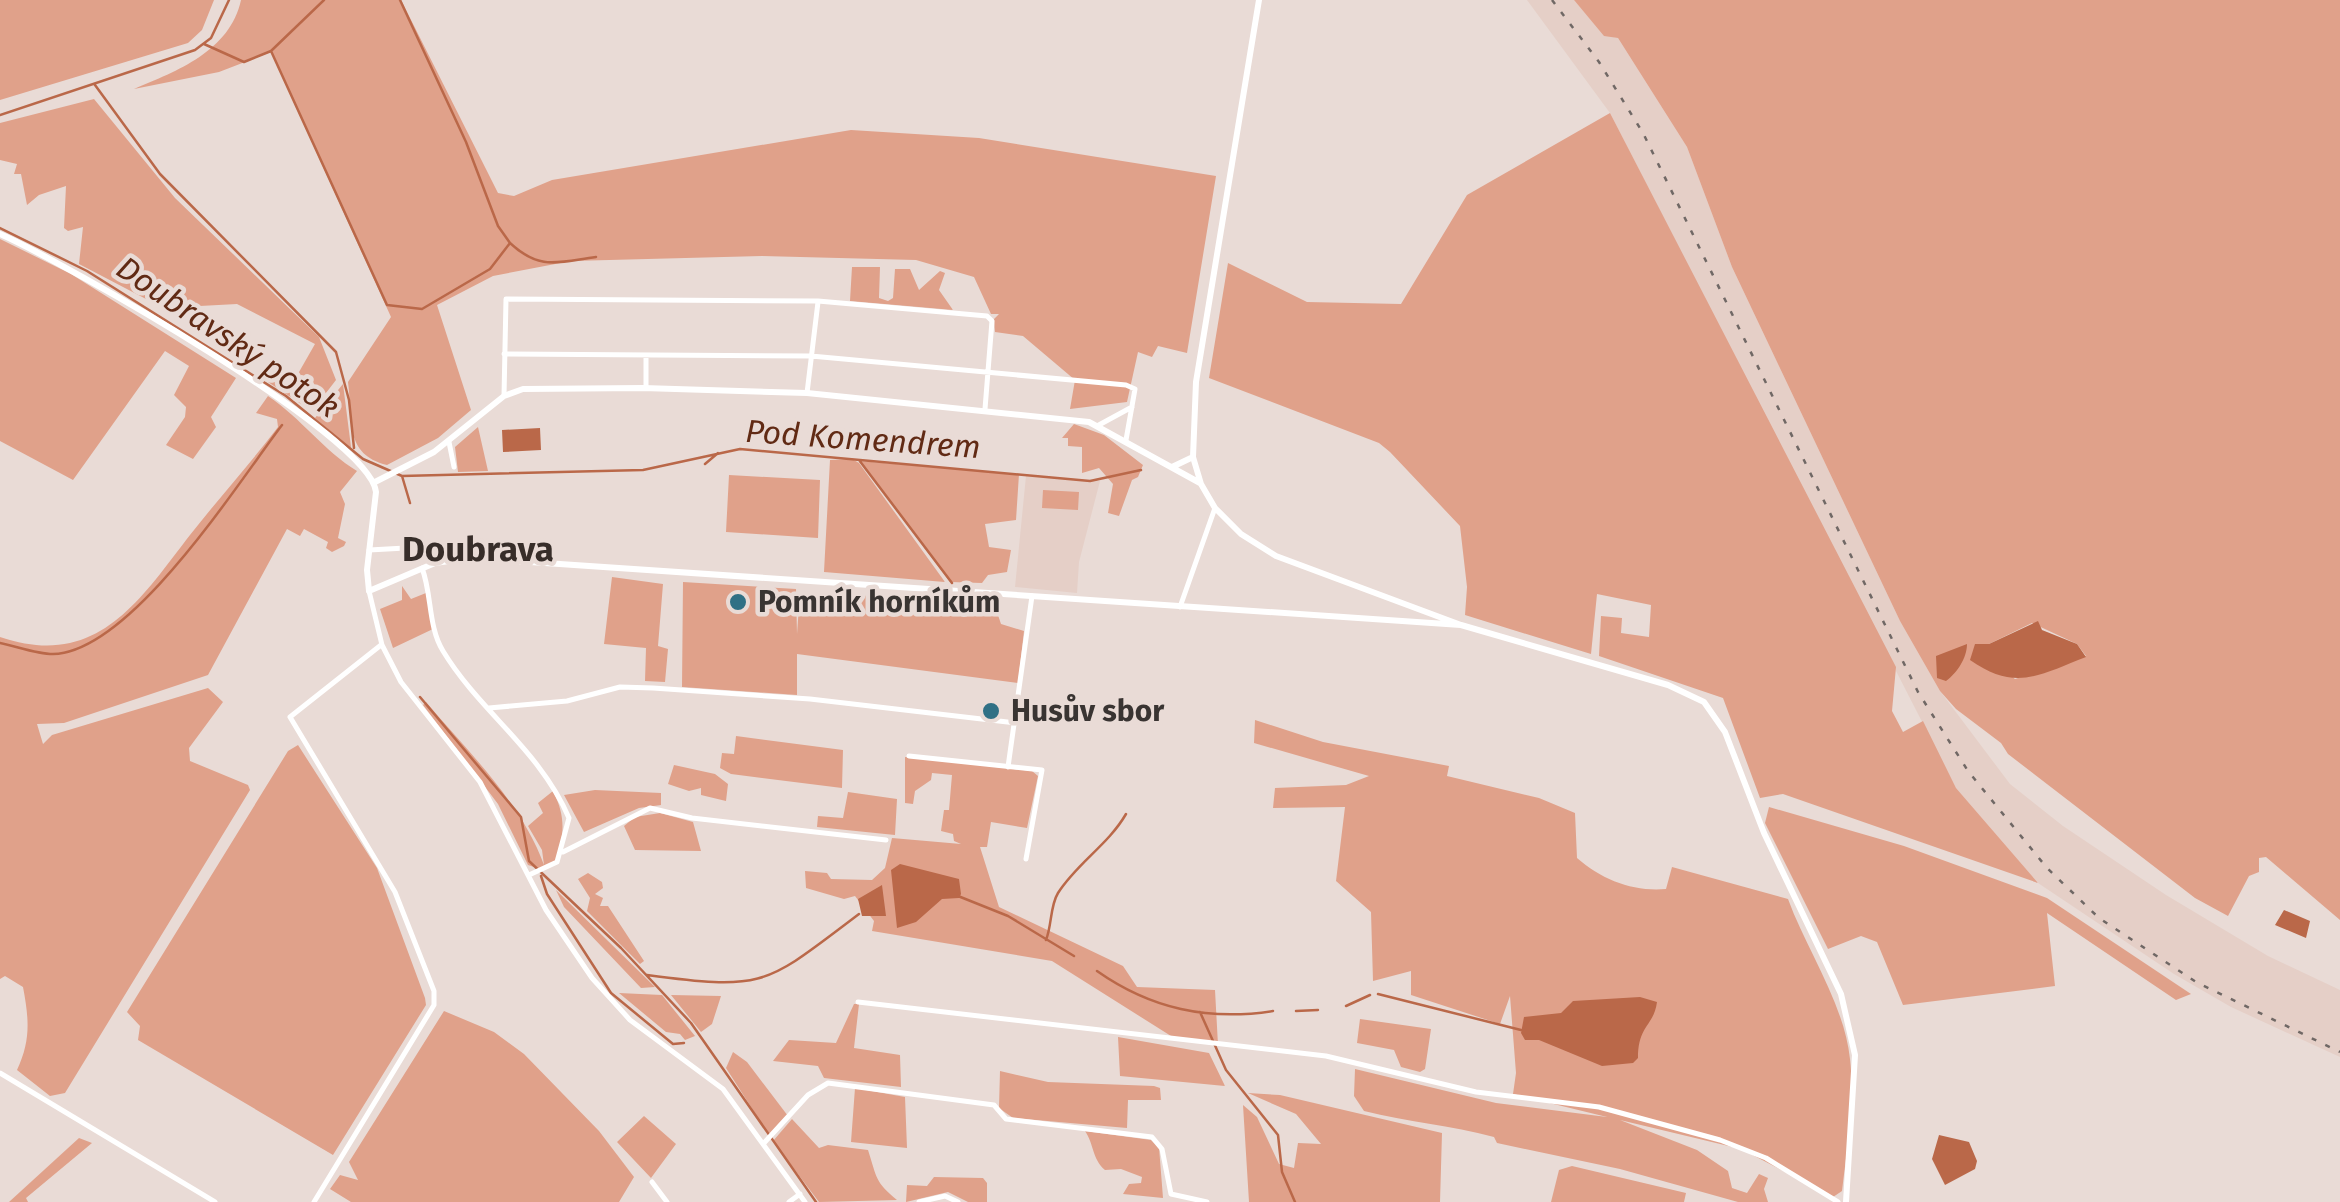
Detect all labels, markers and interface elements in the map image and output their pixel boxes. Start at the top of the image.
water label: Doubravský potok [110,248,346,426]
water label: Pod Komendrem [744,412,982,466]
district label: Doubrava [402,528,554,570]
place label: Pomník horníkům [758,584,1000,620]
marker: Pomník horníkům [727,591,749,613]
place label: Husův sbor [1011,693,1165,729]
marker: Husův sbor [980,700,1002,722]

